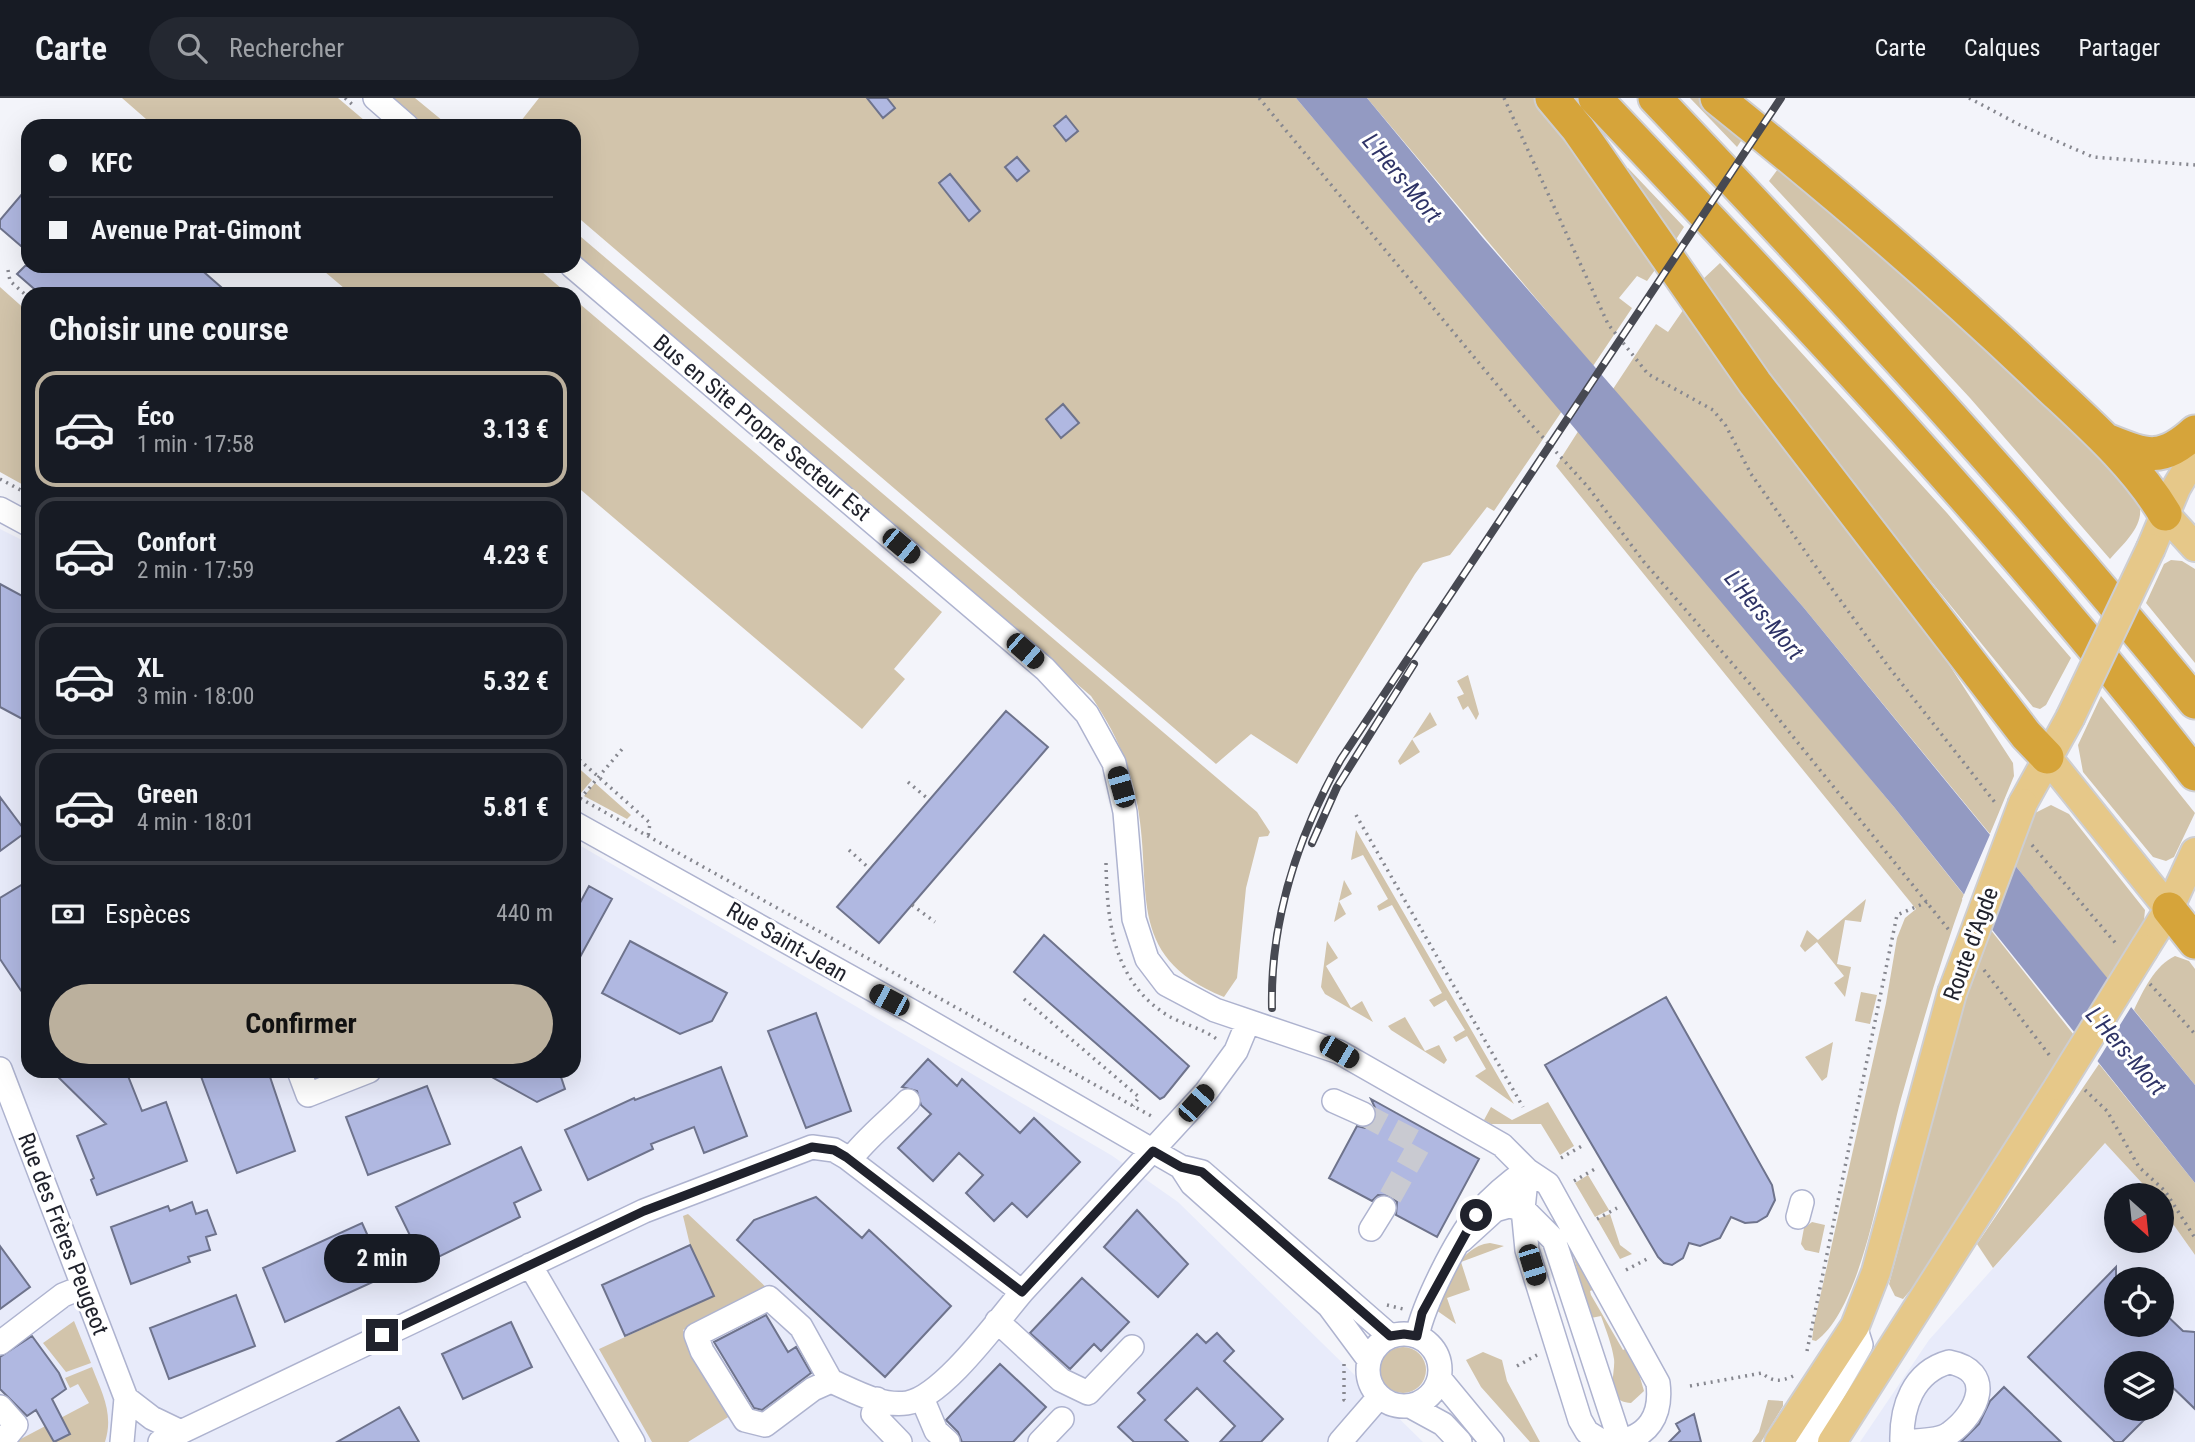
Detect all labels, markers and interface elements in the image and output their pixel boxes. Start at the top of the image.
search box [149,17,639,80]
text: Carte [35,29,107,68]
icon: search [173,29,211,67]
text: Rechercher [229,33,344,63]
text: Carte [1875,34,1926,62]
text: Calques [1964,34,2040,62]
text: Partager [2078,34,2160,62]
water label: L'Hers-Mort [1357,128,1447,228]
text: KFC [91,148,133,178]
text: Avenue Prat-Gimont [91,215,301,245]
text: Choisir une course [49,310,289,348]
street label: Bus en Site Propre Secteur Est [648,329,876,527]
icon: car [53,398,116,461]
text: Éco [137,401,174,431]
text: 3.13 € [483,414,549,444]
text: 1 min · 17:58 [137,431,254,458]
icon: car [53,524,116,587]
car [879,524,924,568]
text: Confort [137,527,216,557]
text: 4.23 € [483,540,549,570]
text: 2 min · 17:59 [137,557,254,584]
water label: L'Hers-Mort [1719,565,1809,665]
car [1003,629,1048,673]
icon: car [53,650,116,713]
text: XL [137,653,164,683]
text: 5.32 € [483,666,549,696]
text: 3 min · 18:00 [137,683,254,710]
car [1106,764,1137,810]
icon: car [53,776,116,839]
text: Green [137,779,198,809]
text: 5.81 € [483,792,549,822]
text: 4 min · 18:01 [137,809,254,836]
street label: Route d'Agde [1938,884,2004,1004]
icon: cash [49,895,87,933]
street label: Rue Saint-Jean [722,896,852,988]
text: Espèces [105,899,191,929]
text: 440 m [496,900,553,927]
car [866,981,913,1019]
button: Confirmer [49,984,553,1064]
water label: L'Hers-Mort [2080,1001,2172,1101]
car [1316,1032,1363,1072]
car [1175,1080,1218,1126]
street label: Rue des Frères Peugeot [12,1129,114,1339]
north arrow [2104,1183,2174,1253]
map controls [2104,1183,2174,1421]
route start [1460,1199,1492,1231]
callout: 2 min [324,1234,440,1282]
car [1516,1242,1549,1288]
text: 2 min [356,1245,408,1272]
button: locate [2104,1267,2174,1337]
route end [366,1319,398,1351]
button: layers [2104,1351,2174,1421]

